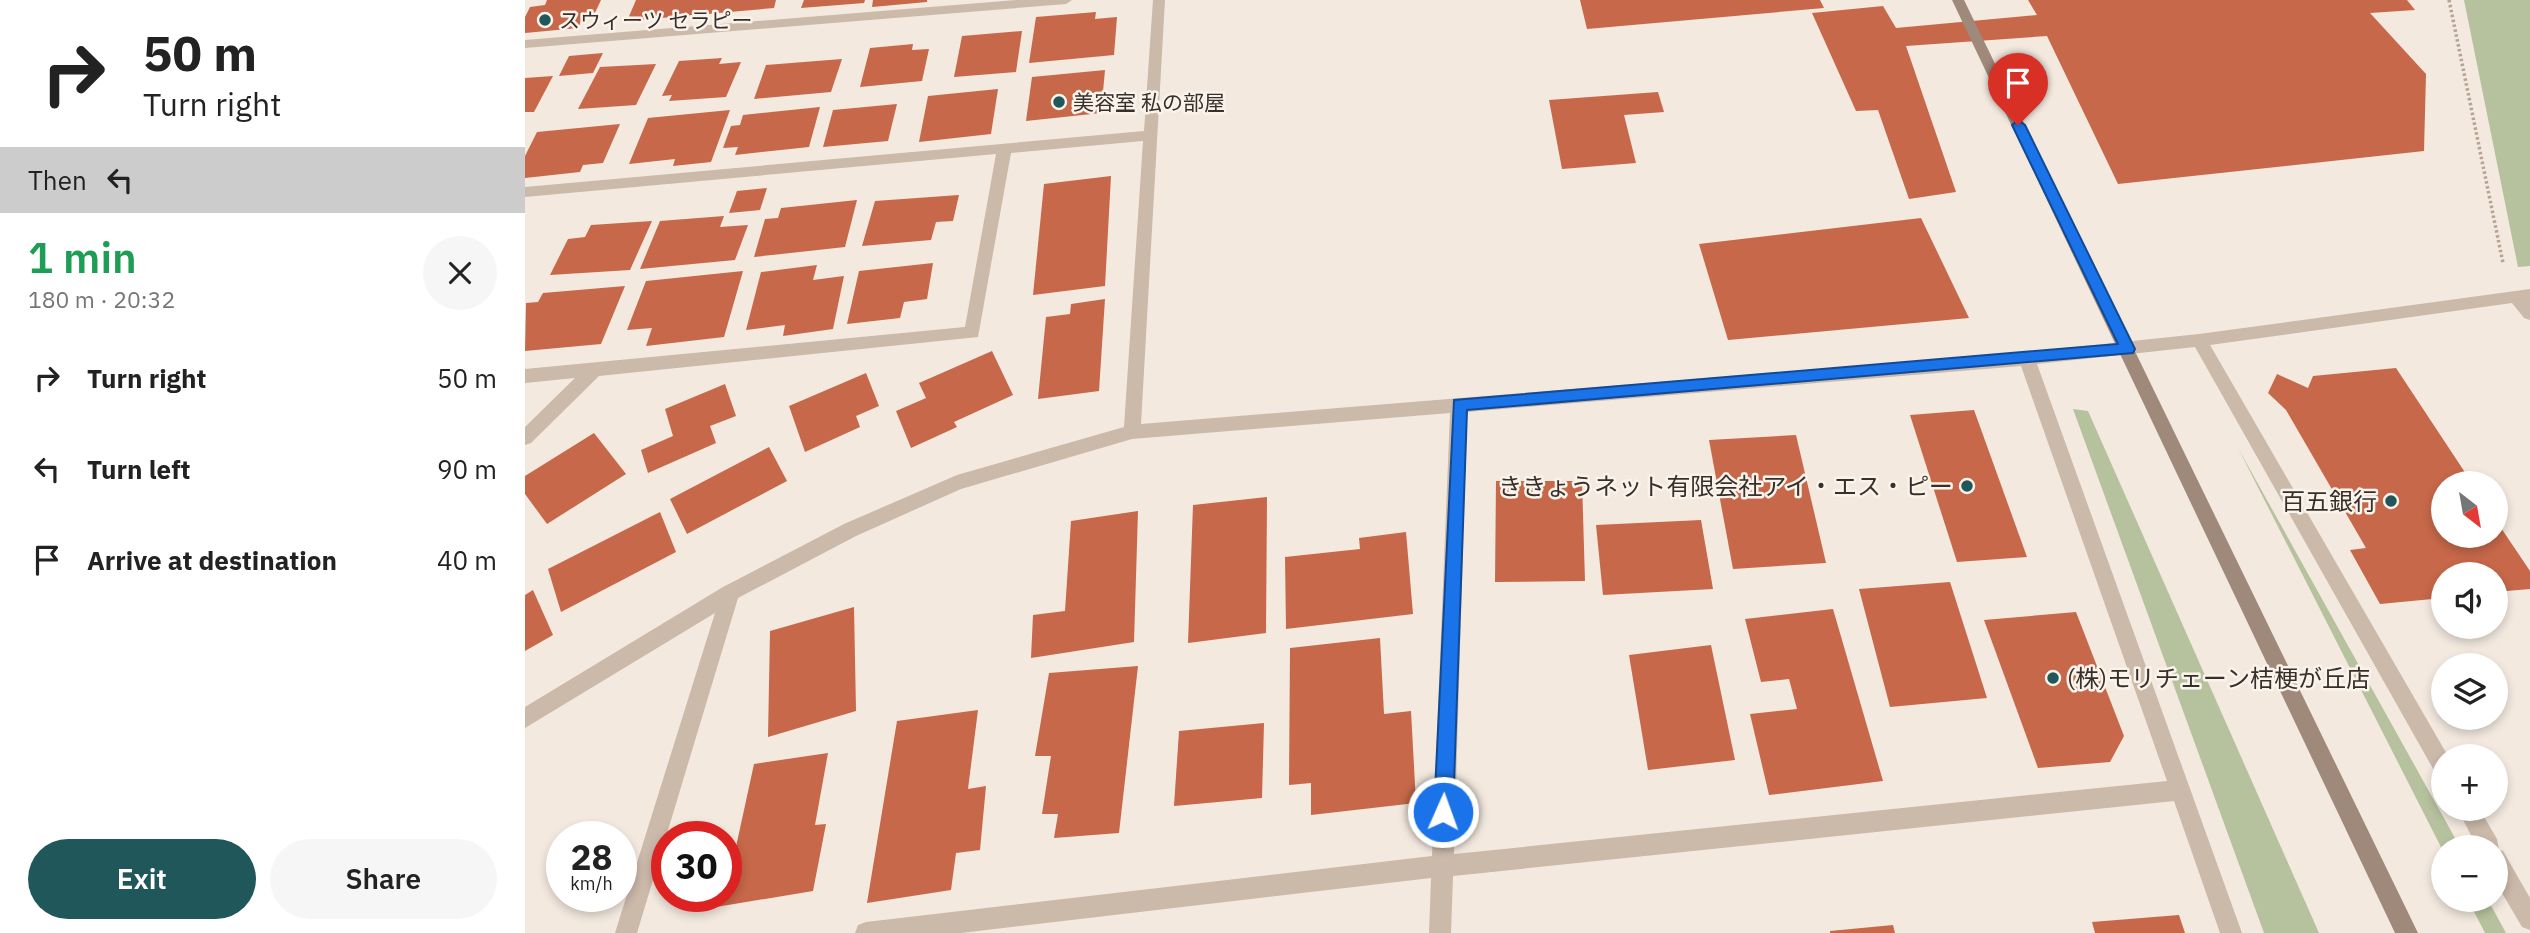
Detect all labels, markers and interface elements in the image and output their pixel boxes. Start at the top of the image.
place label: スウィーツ セラピー [559,6,753,34]
marker: スウィーツ セラピー [537,12,553,28]
text: 50 m [143,21,257,84]
icon: right [28,28,119,119]
pin [1988,53,2048,125]
icon: arrive [1999,64,2037,102]
text: Turn right [143,83,281,125]
place label: 美容室 私の部屋 [1073,88,1225,116]
marker: 美容室 私の部屋 [1051,94,1067,110]
icon: left [101,161,139,199]
text: Then [28,163,87,197]
text: 1 min [28,230,137,285]
button: close [423,236,497,310]
text: 180 m · 20:32 [28,284,175,314]
icon: right [28,359,66,397]
text: Turn right [87,361,206,395]
text: 50 m [437,361,497,395]
icon: left [28,450,66,488]
text: Turn left [87,452,190,486]
text: 90 m [437,452,497,486]
place label: ききょうネット有限会社アイ・エス・ピー [1498,470,1953,502]
north arrow [2431,471,2508,548]
map controls [2431,471,2508,912]
marker: ききょうネット有限会社アイ・エス・ピー [1959,478,1975,494]
place label: 百五銀行 [2281,485,2377,517]
marker: 百五銀行 [2383,493,2399,509]
icon: arrive [28,541,66,579]
text: Arrive at destination [87,543,337,577]
text: 40 m [437,543,497,577]
button: sound [2431,562,2508,639]
button: layers [2431,653,2508,730]
place label: (株)モリチェーン桔梗が丘店 [2067,662,2370,694]
marker: (株)モリチェーン桔梗が丘店 [2045,670,2061,686]
button: + [2431,744,2508,821]
position arrow [1406,775,1480,849]
speed limit sign: 30 [651,821,742,912]
text: 28 [570,834,613,880]
button: − [2431,835,2508,912]
button: Exit [28,839,256,919]
button: Share [270,839,497,919]
text: km/h [570,872,613,895]

